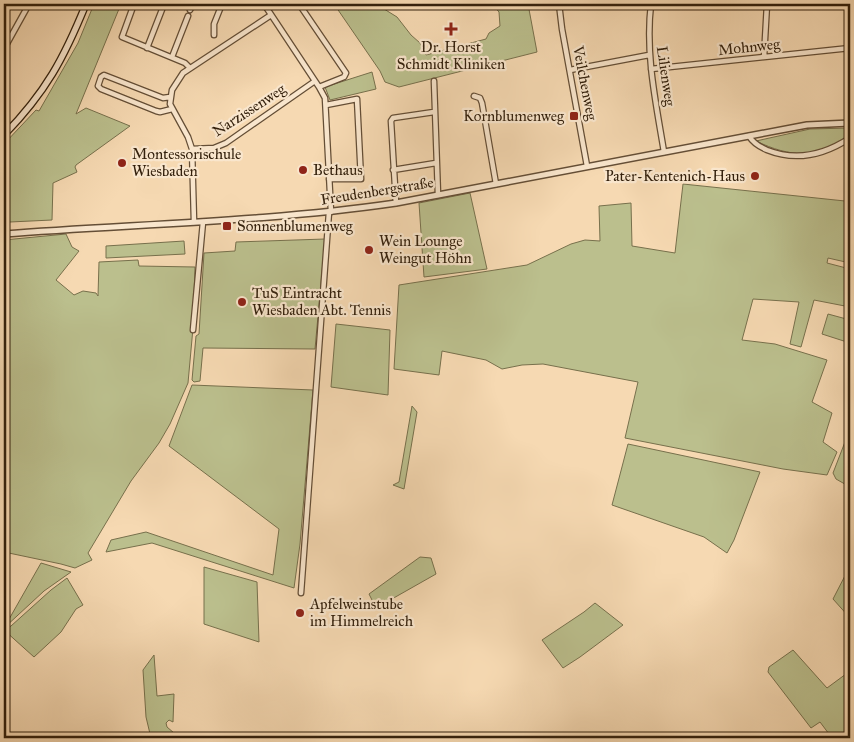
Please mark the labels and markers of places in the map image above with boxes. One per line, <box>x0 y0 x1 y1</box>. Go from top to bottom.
marker: Dr. Horst Schmidt Kliniken <box>444 22 458 36</box>
place label: Dr. Horst Schmidt Kliniken <box>397 38 505 73</box>
place label: Kornblumenweg <box>463 107 565 125</box>
marker: Kornblumenweg <box>568 110 580 122</box>
place label: Montessorischule Wiesbaden <box>132 145 241 180</box>
marker: Montessorischule Wiesbaden <box>116 157 128 169</box>
place label: Bethaus <box>313 161 363 179</box>
marker: Bethaus <box>297 164 309 176</box>
place label: Pater-Kentenich-Haus <box>605 167 745 185</box>
marker: Pater-Kentenich-Haus <box>749 170 761 182</box>
place label: Sonnenblumenweg <box>237 217 354 235</box>
marker: Sonnenblumenweg <box>221 220 233 232</box>
place label: Wein Lounge Weingut Höhn <box>379 232 472 267</box>
marker: Wein Lounge Weingut Höhn <box>363 244 375 256</box>
place label: TuS Eintracht Wiesbaden Abt. Tennis <box>252 284 391 319</box>
marker: TuS Eintracht Wiesbaden Abt. Tennis <box>236 296 248 308</box>
place label: Apfelweinstube im Himmelreich <box>309 595 414 630</box>
marker: Apfelweinstube im Himmelreich <box>294 607 306 619</box>

